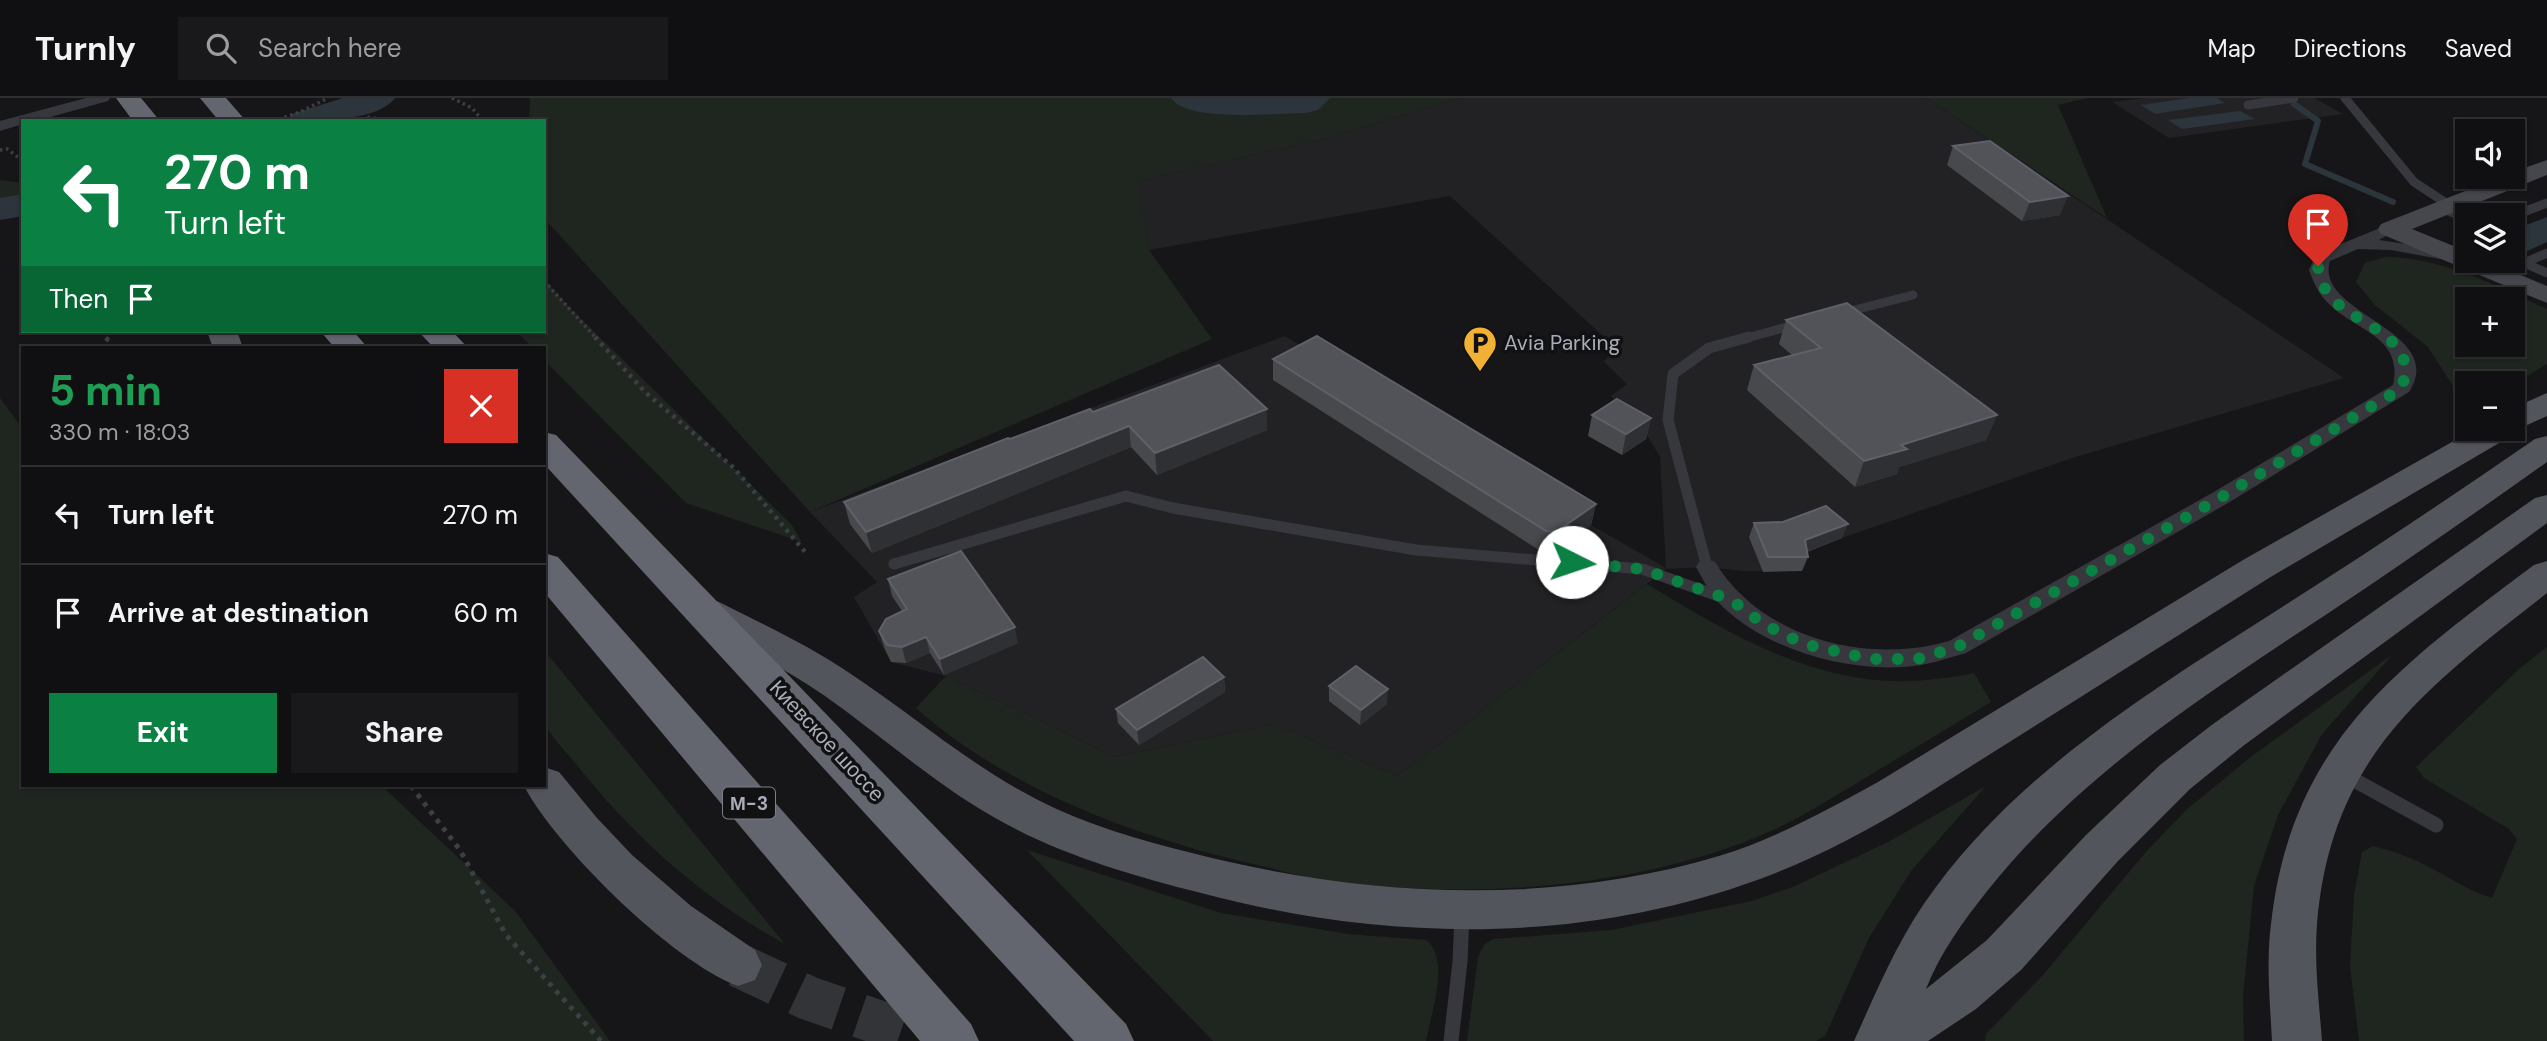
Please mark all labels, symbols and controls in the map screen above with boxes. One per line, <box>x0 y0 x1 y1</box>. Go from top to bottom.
search box <box>178 17 668 80</box>
text: Turnly <box>35 27 136 70</box>
icon: search <box>202 29 240 67</box>
text: Search here <box>258 31 401 65</box>
text: Map <box>2208 33 2256 64</box>
text: Directions <box>2294 33 2407 64</box>
text: Saved <box>2445 33 2512 64</box>
map controls <box>2455 119 2525 441</box>
button: sound <box>2455 119 2525 189</box>
text: 270 m <box>164 140 310 204</box>
icon: left <box>49 147 140 238</box>
pin <box>2288 194 2348 266</box>
text: Turn left <box>164 202 286 244</box>
button: layers <box>2455 203 2525 273</box>
icon: arrive <box>2299 205 2337 243</box>
icon: arrive <box>122 280 160 318</box>
text: Then <box>49 282 108 316</box>
button: + <box>2455 287 2525 357</box>
parking icon: Avia Parking <box>1461 324 1499 373</box>
place label: Avia Parking <box>1504 329 1621 357</box>
text: 5 min <box>49 363 162 418</box>
button: close <box>444 369 518 443</box>
button: − <box>2455 371 2525 441</box>
text: 330 m · 18:03 <box>49 417 190 447</box>
icon: left <box>49 496 87 534</box>
text: Turn left <box>108 498 215 532</box>
text: 270 m <box>442 498 518 532</box>
position arrow <box>1535 525 1609 599</box>
icon: arrive <box>49 594 87 632</box>
text: Arrive at destination <box>108 596 369 630</box>
text: 60 m <box>454 596 518 630</box>
street label: Киевское шоссе <box>763 674 891 808</box>
button: Exit <box>49 693 277 773</box>
button: Share <box>291 693 518 773</box>
road number: М-3 <box>723 788 775 818</box>

